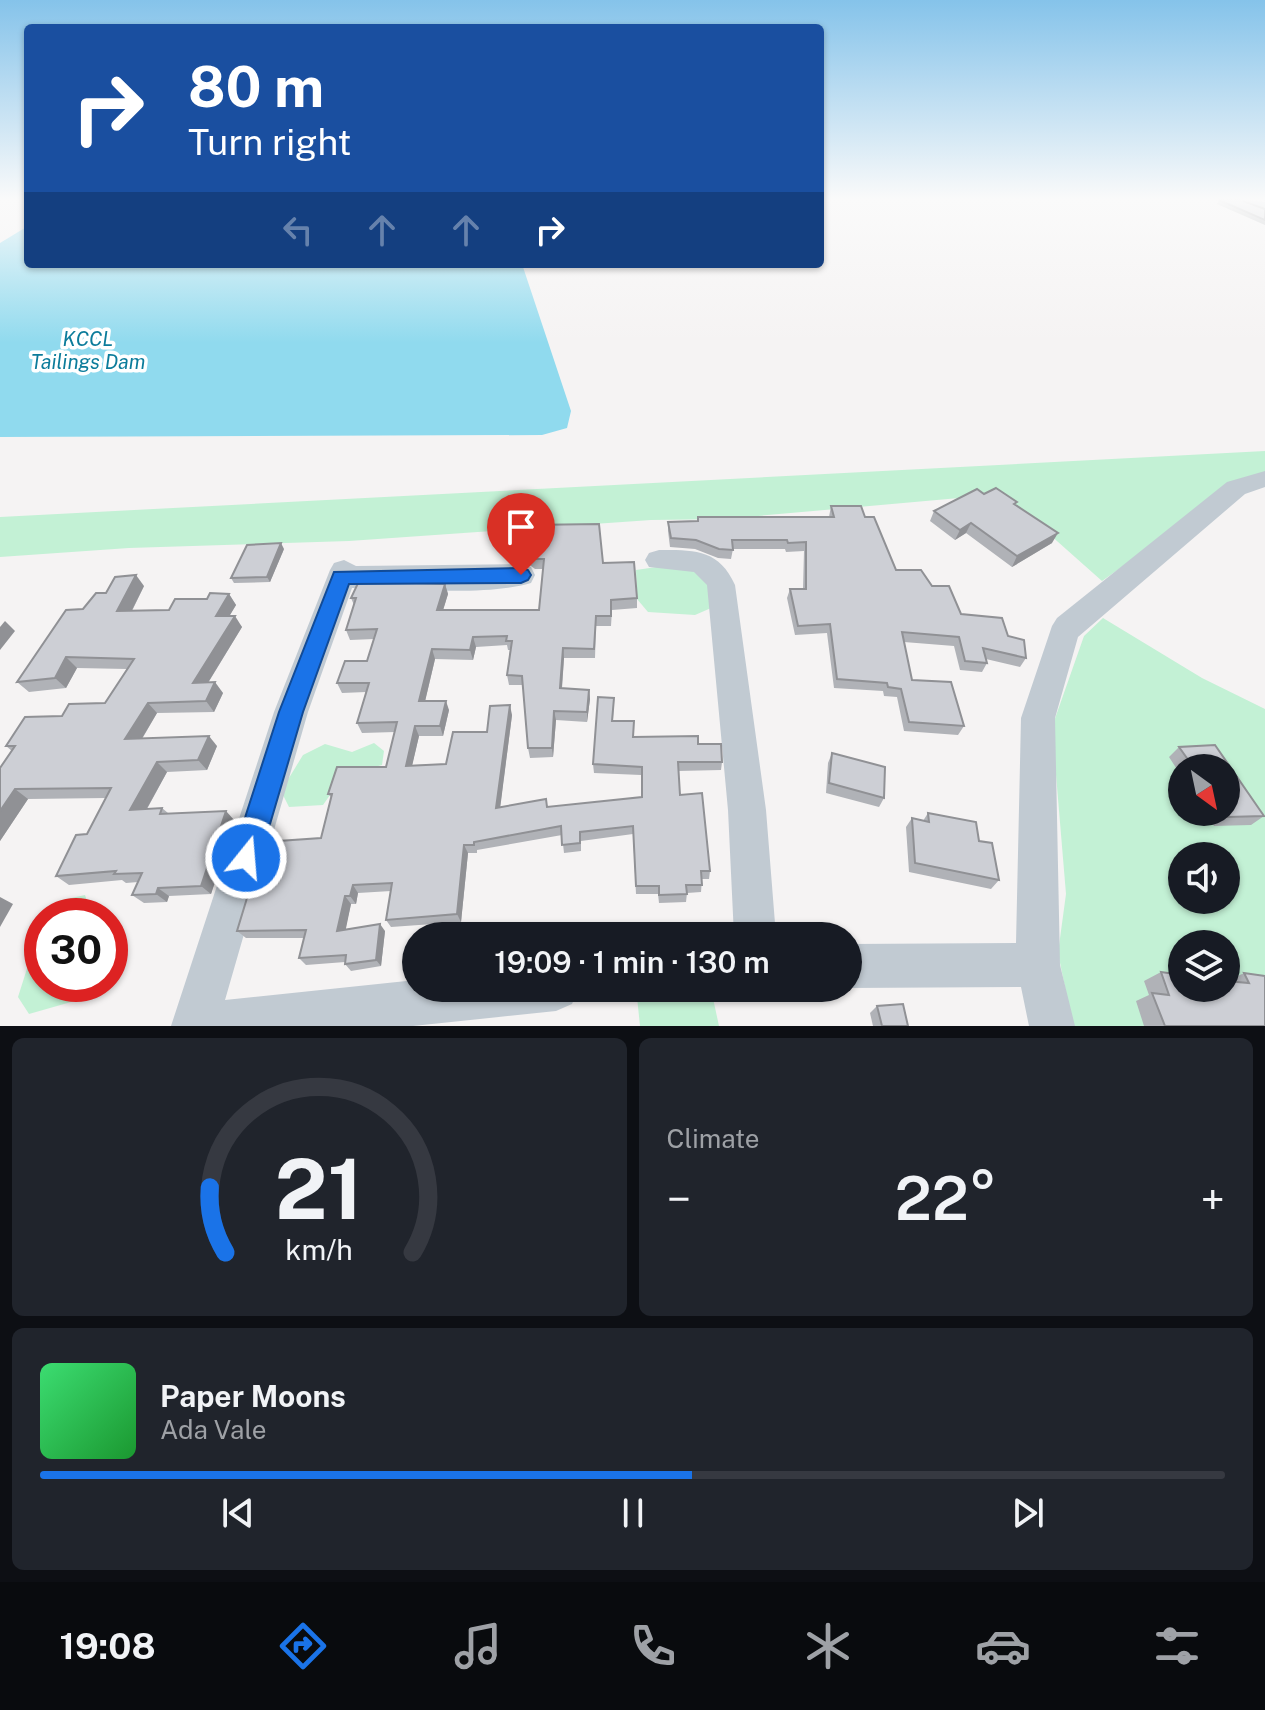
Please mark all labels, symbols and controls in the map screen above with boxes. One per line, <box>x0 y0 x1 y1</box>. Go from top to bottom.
text: 80 m <box>188 54 324 120</box>
icon: right <box>56 56 160 160</box>
text: Turn right <box>188 121 351 163</box>
icon: left <box>276 208 320 252</box>
icon: ahead <box>360 208 404 252</box>
icon: ahead <box>444 208 488 252</box>
icon: right <box>528 208 572 252</box>
water label: KCCL Tailings Dam <box>31 327 145 374</box>
pin <box>487 493 555 575</box>
icon: arrive <box>499 505 543 549</box>
north arrow <box>1168 754 1240 826</box>
map controls <box>1168 754 1240 1002</box>
position arrow <box>204 816 288 900</box>
button: sound <box>1168 842 1240 914</box>
speed limit sign: 30 <box>24 898 128 1002</box>
button: layers <box>1168 930 1240 1002</box>
text: 19:09 · 1 min · 130 m <box>494 944 770 980</box>
text: Climate <box>667 1123 760 1154</box>
text: 21 <box>275 1140 363 1238</box>
text: 22° <box>895 1163 997 1234</box>
text: − <box>667 1173 691 1225</box>
text: + <box>1201 1173 1225 1225</box>
text: km/h <box>286 1233 353 1266</box>
text: Paper Moons <box>160 1378 346 1414</box>
text: Ada Vale <box>160 1414 266 1445</box>
icon: previous <box>216 1491 260 1535</box>
icon: pause <box>611 1491 655 1535</box>
icon: next <box>1006 1491 1050 1535</box>
icon: directions <box>275 1618 331 1674</box>
icon: music <box>450 1618 506 1674</box>
icon: phone <box>625 1618 681 1674</box>
icon: climate <box>800 1618 856 1674</box>
icon: car <box>975 1618 1031 1674</box>
icon: filters <box>1149 1618 1205 1674</box>
text: 19:08 <box>59 1625 156 1667</box>

